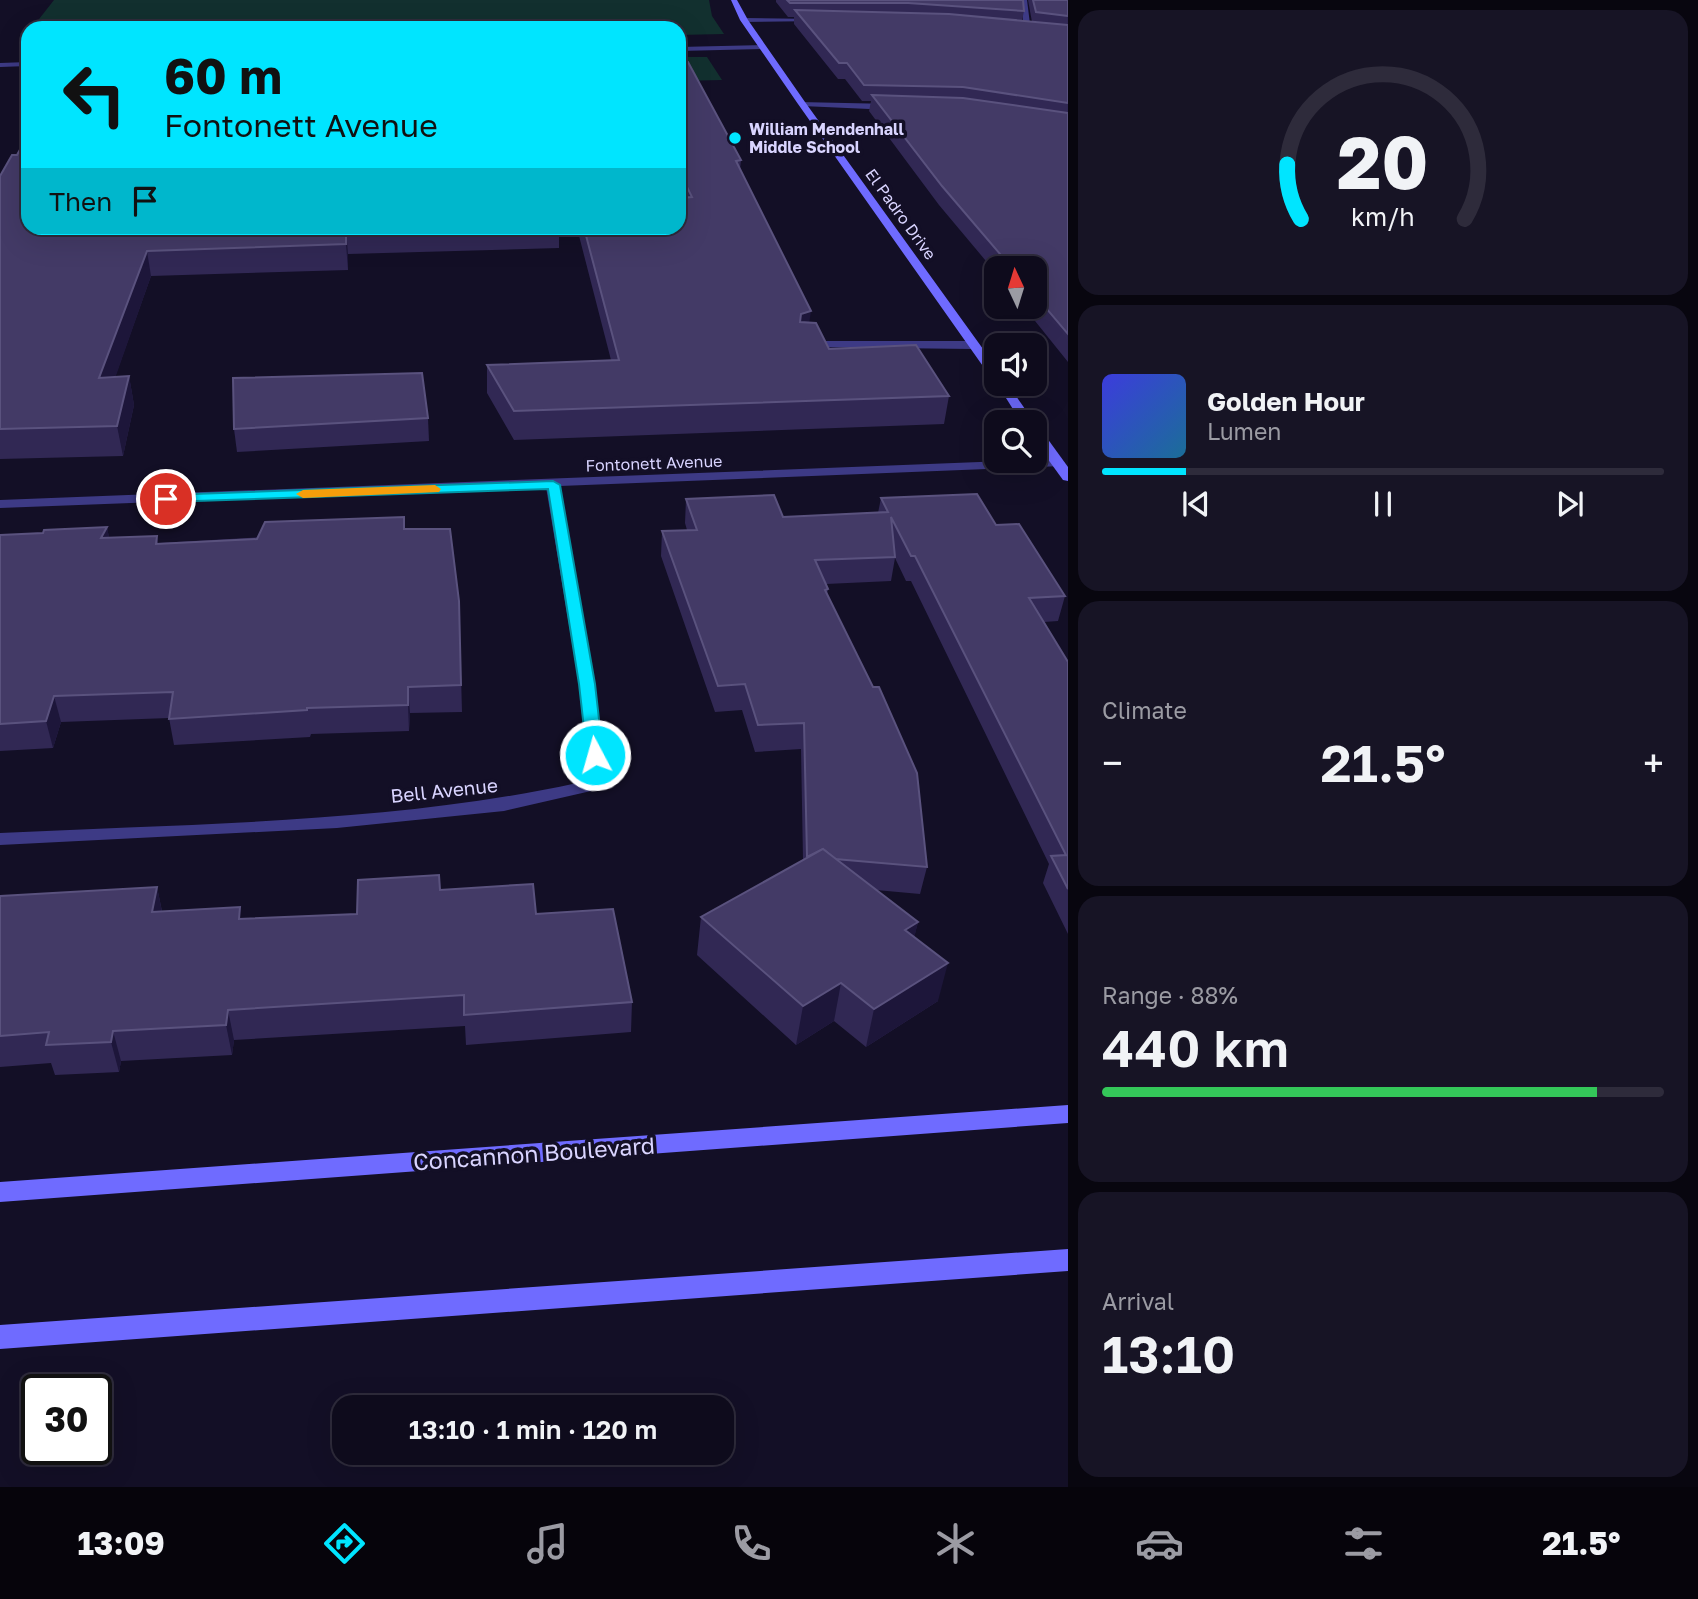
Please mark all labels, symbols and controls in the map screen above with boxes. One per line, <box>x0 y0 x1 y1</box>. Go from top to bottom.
text: 60 m <box>164 46 282 105</box>
icon: left <box>49 49 140 140</box>
text: Fontonett Avenue <box>164 106 438 144</box>
text: 20 <box>1337 118 1429 205</box>
place label: William Mendenhall Middle School <box>749 119 904 157</box>
marker: William Mendenhall Middle School <box>727 130 743 146</box>
street label: El Padro Drive <box>861 165 941 263</box>
icon: arrive <box>126 182 164 220</box>
text: Then <box>49 186 112 217</box>
text: km/h <box>1351 201 1415 232</box>
north arrow <box>984 256 1046 318</box>
map controls <box>984 256 1047 473</box>
button: sound <box>984 333 1047 396</box>
text: Golden Hour <box>1207 386 1365 417</box>
button: search <box>984 410 1047 473</box>
text: Lumen <box>1207 417 1281 445</box>
street label: Fontonett Avenue <box>585 451 723 475</box>
pin <box>136 469 196 529</box>
icon: arrive <box>147 480 185 518</box>
icon: previous <box>1177 485 1215 523</box>
icon: pause <box>1364 485 1402 523</box>
icon: next <box>1551 485 1589 523</box>
text: Climate <box>1102 696 1187 724</box>
position arrow <box>558 718 632 792</box>
text: 21.5° <box>1321 731 1445 793</box>
text: − <box>1102 740 1123 785</box>
text: + <box>1643 740 1664 785</box>
street label: Bell Avenue <box>389 773 499 807</box>
text: Range · 88% <box>1102 981 1238 1009</box>
text: 440 km <box>1102 1016 1289 1078</box>
street label: Concannon Boulevard <box>412 1131 656 1175</box>
text: Arrival <box>1102 1287 1174 1315</box>
text: 13:10 <box>1102 1322 1235 1384</box>
speed limit sign: 30 <box>21 1374 112 1465</box>
text: 13:10 · 1 min · 120 m <box>409 1414 657 1445</box>
icon: directions <box>320 1519 369 1568</box>
icon: music <box>523 1519 572 1568</box>
icon: phone <box>727 1519 776 1568</box>
icon: climate <box>931 1519 980 1568</box>
icon: car <box>1135 1519 1184 1568</box>
icon: filters <box>1339 1519 1388 1568</box>
text: 13:09 <box>77 1524 165 1562</box>
text: 21.5° <box>1542 1524 1621 1562</box>

